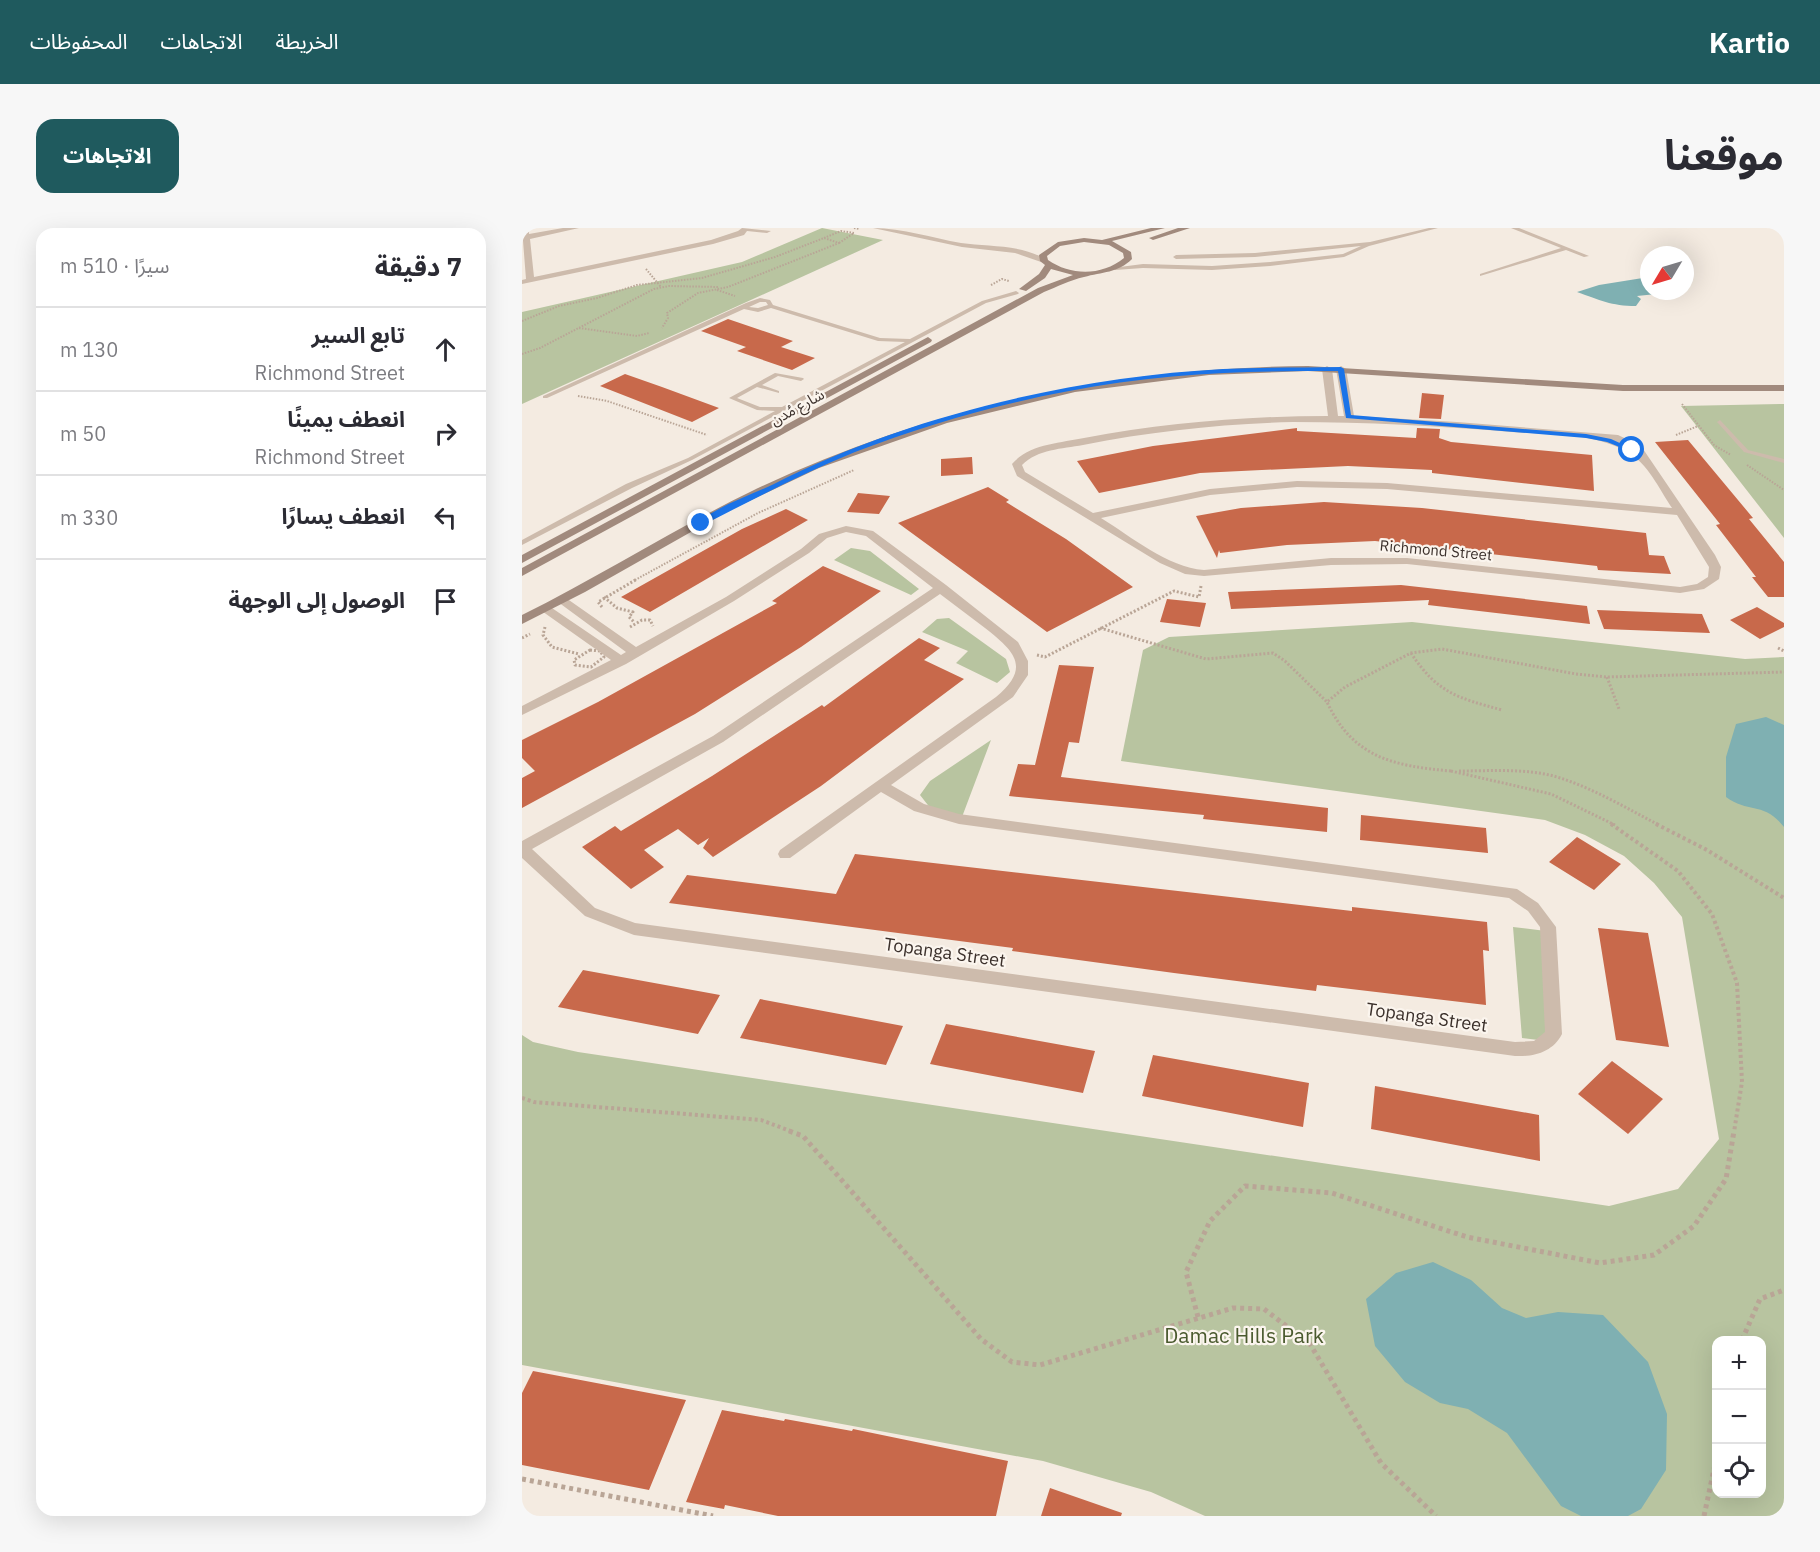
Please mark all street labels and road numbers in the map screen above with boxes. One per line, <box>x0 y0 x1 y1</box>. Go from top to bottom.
street label: شارع مُدن <box>767 384 829 432</box>
street label: Richmond Street <box>1379 536 1493 564</box>
street label: Topanga Street <box>883 932 1007 972</box>
street label: Topanga Street <box>1365 997 1489 1037</box>

